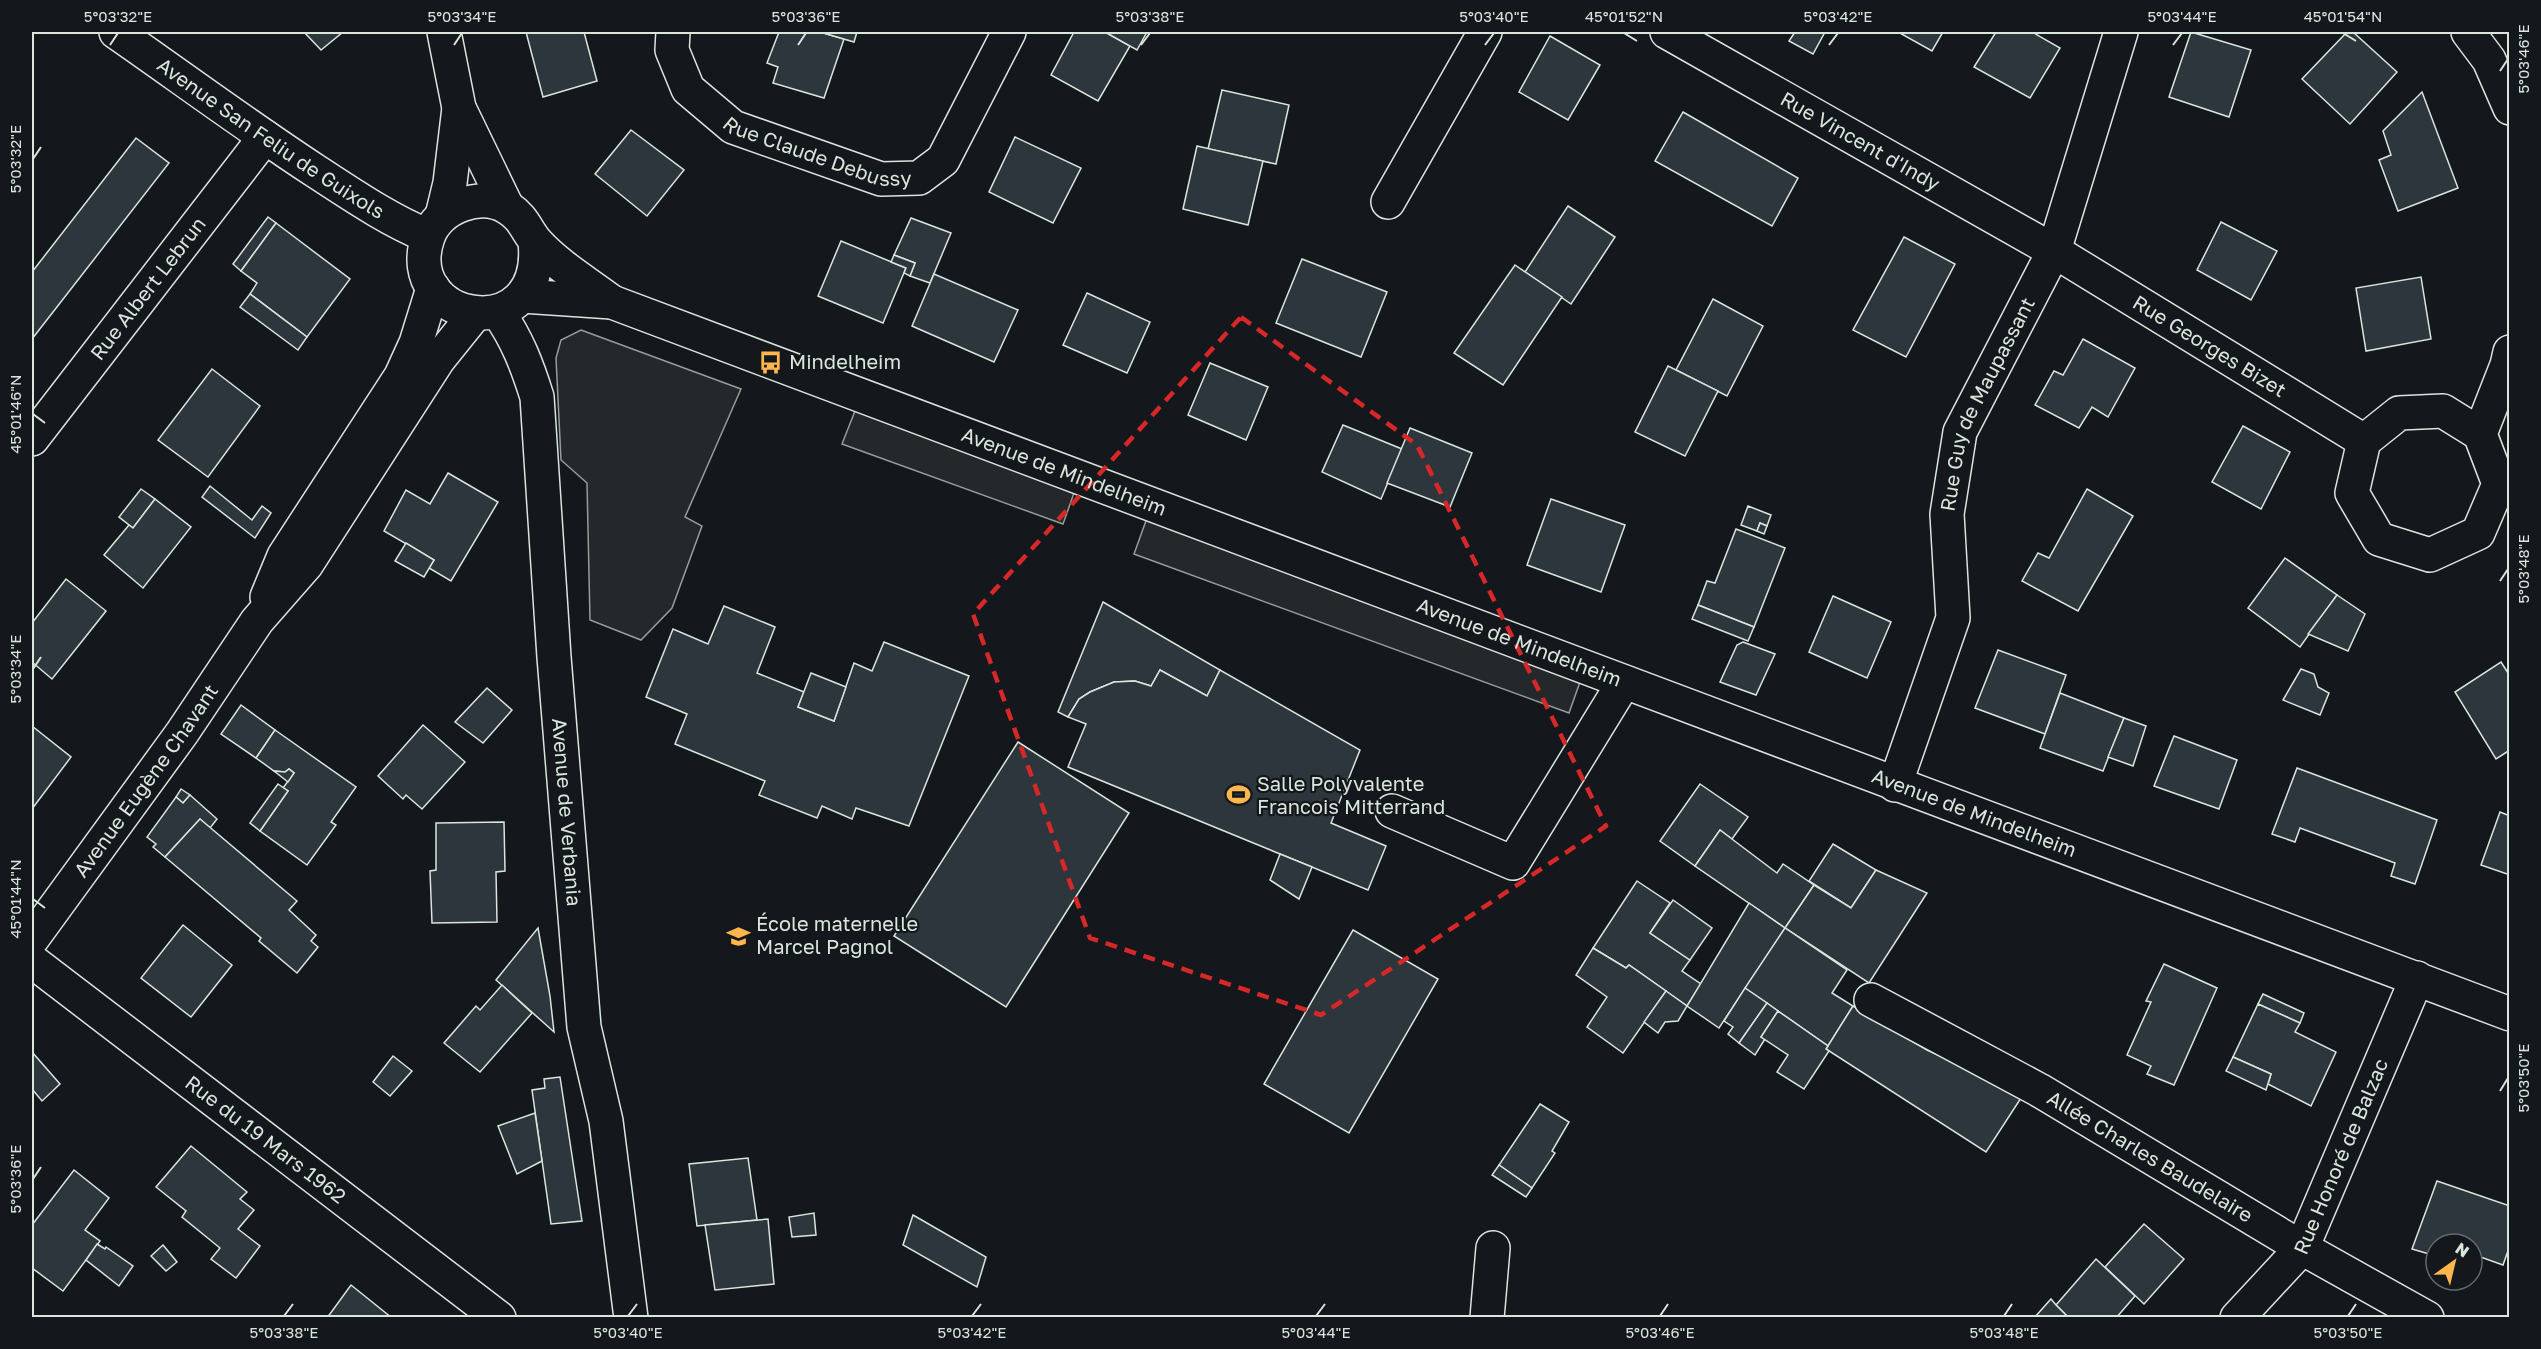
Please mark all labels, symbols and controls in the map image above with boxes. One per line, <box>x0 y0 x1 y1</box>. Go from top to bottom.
text: 5°03'32"E <box>84 7 152 25</box>
text: 5°03'34"E <box>428 7 496 25</box>
text: 5°03'36"E <box>772 7 840 25</box>
text: 5°03'38"E <box>1116 7 1184 25</box>
text: 5°03'40"E <box>1459 7 1529 25</box>
text: 45°01'52"N <box>1585 7 1663 25</box>
text: 5°03'42"E <box>1804 7 1872 25</box>
text: 5°03'44"E <box>2147 7 2217 25</box>
text: 45°01'54"N <box>2304 7 2382 25</box>
text: 5°03'46"E <box>2514 24 2532 94</box>
street label: Avenue San Feliu de Guixols <box>153 52 389 223</box>
street label: Rue Vincent d'Indy <box>1777 86 1945 195</box>
street label: Rue Claude Debussy <box>719 111 912 190</box>
text: 5°03'32"E <box>6 125 24 193</box>
street label: Rue Albert Lebrun <box>85 212 210 364</box>
street label: Rue Georges Bizet <box>2129 289 2291 401</box>
street label: Rue Guy de Maupassant <box>1935 293 2039 513</box>
bus stop icon: Mindelheim <box>758 349 784 375</box>
place label: Mindelheim <box>789 349 901 373</box>
text: 45°01'46"N <box>6 374 24 454</box>
street label: Avenue de Mindelheim <box>959 421 1170 520</box>
text: 5°03'48"E <box>2514 534 2532 604</box>
street label: Avenue de Mindelheim <box>1414 592 1625 691</box>
text: 5°03'34"E <box>6 635 24 703</box>
street label: Avenue Eugène Chavant <box>68 679 222 881</box>
street label: Avenue de Verbania <box>548 717 587 907</box>
street label: Avenue de Mindelheim <box>1869 763 2080 861</box>
place label: Salle Polyvalente Francois Mitterrand <box>1257 771 1445 818</box>
sports icon: Salle Polyvalente Francois Mitterrand <box>1226 782 1252 808</box>
text: 45°01'44"N <box>6 859 24 939</box>
place label: École maternelle Marcel Pagnol <box>756 911 918 958</box>
school or university icon: École maternelle Marcel Pagnol <box>725 923 751 949</box>
text: 5°03'50"E <box>2514 1044 2532 1112</box>
street label: Rue Honoré de Balzac <box>2288 1055 2392 1258</box>
street label: Rue du 19 Mars 1962 <box>181 1070 351 1208</box>
street label: Allée Charles Baudelaire <box>2043 1085 2258 1227</box>
text: 5°03'36"E <box>6 1145 24 1213</box>
north arrow <box>2424 1232 2484 1292</box>
text: N <box>2452 1238 2473 1261</box>
text: 5°03'38"E <box>250 1323 318 1341</box>
text: 5°03'40"E <box>593 1323 663 1341</box>
text: 5°03'42"E <box>938 1323 1006 1341</box>
text: 5°03'44"E <box>1281 1323 1351 1341</box>
text: 5°03'46"E <box>1625 1323 1695 1341</box>
text: 5°03'48"E <box>1969 1323 2039 1341</box>
text: 5°03'50"E <box>2314 1323 2382 1341</box>

